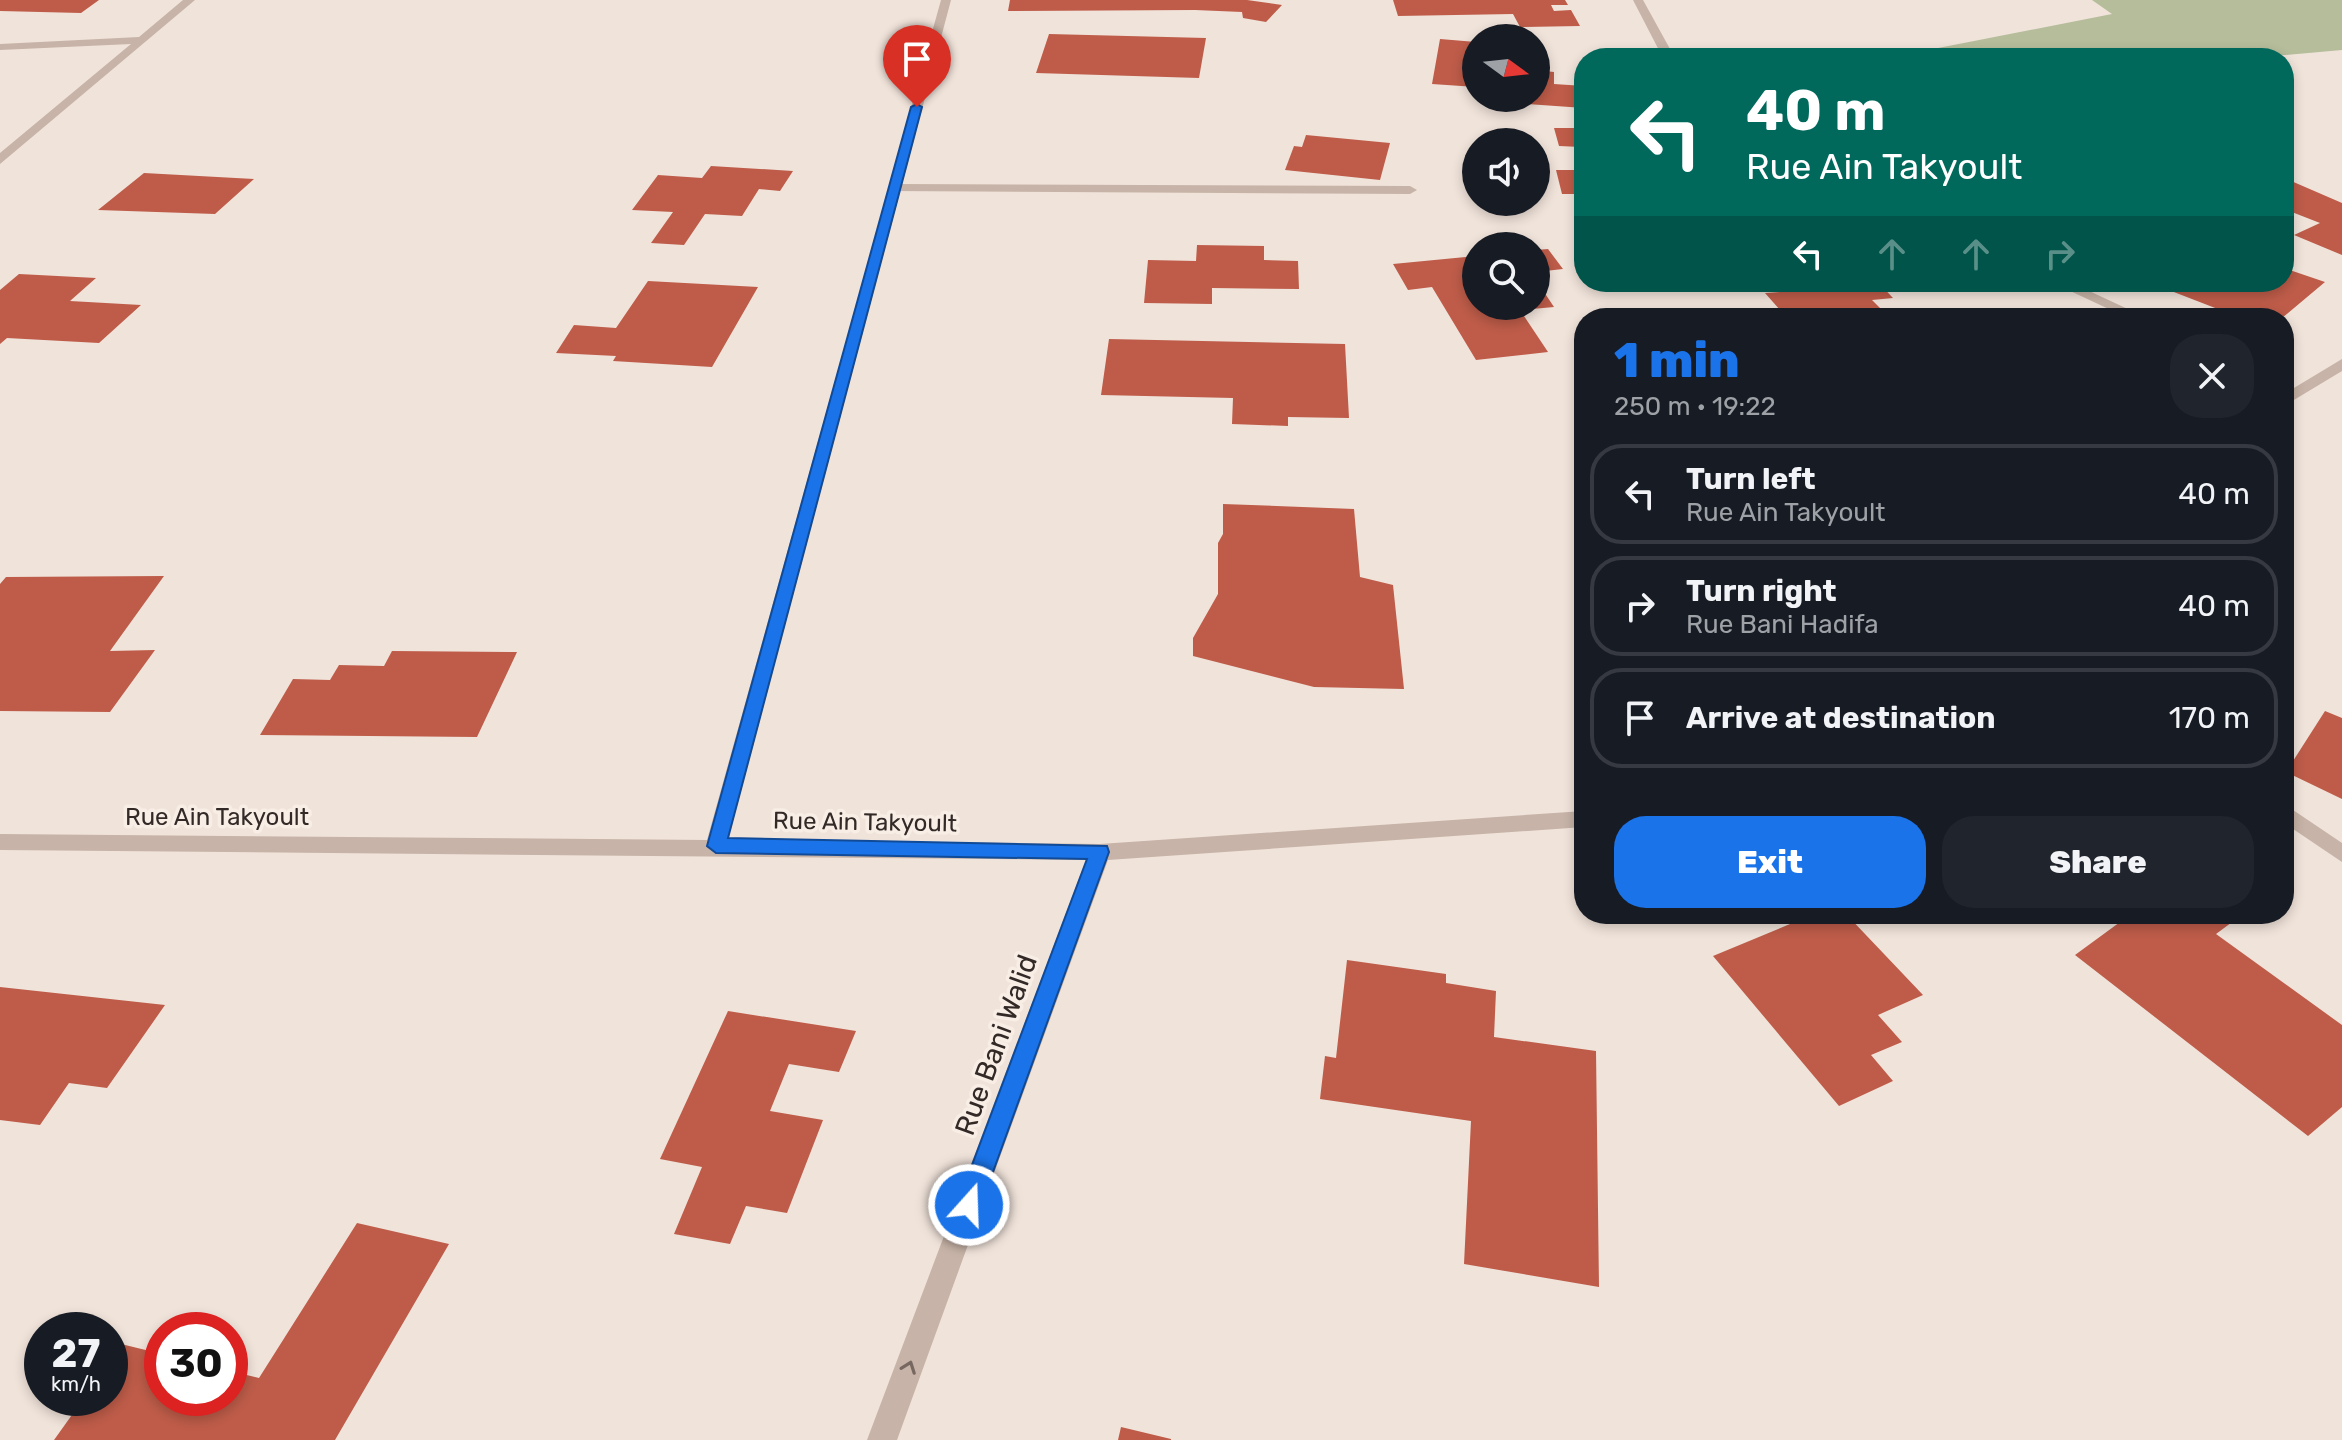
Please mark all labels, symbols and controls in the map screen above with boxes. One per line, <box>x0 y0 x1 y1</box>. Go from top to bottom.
north arrow <box>1462 24 1550 112</box>
map controls <box>1462 24 1550 320</box>
pin <box>883 25 951 107</box>
icon: arrive <box>895 37 939 81</box>
text: 40 m <box>1746 78 1886 144</box>
icon: left <box>1614 80 1718 184</box>
button: sound <box>1462 128 1550 216</box>
text: Rue Ain Takyoult <box>1746 145 2022 188</box>
button: search <box>1462 232 1550 320</box>
icon: left <box>1786 232 1830 276</box>
icon: ahead <box>1870 232 1914 276</box>
icon: ahead <box>1954 232 1998 276</box>
icon: right <box>2038 232 2082 276</box>
text: 1 min <box>1614 332 1740 389</box>
button: close <box>2170 334 2254 418</box>
text: 250 m · 19:22 <box>1614 391 1776 422</box>
text: Turn left <box>1686 461 1816 497</box>
icon: left <box>1618 472 1662 516</box>
text: 40 m <box>2178 476 2250 512</box>
text: Rue Ain Takyoult <box>1686 497 1885 528</box>
text: Turn right <box>1686 573 1837 609</box>
icon: right <box>1618 584 1662 628</box>
text: 40 m <box>2178 588 2250 624</box>
text: Rue Bani Hadifa <box>1686 609 1879 640</box>
icon: arrive <box>1618 696 1662 740</box>
text: Arrive at destination <box>1686 700 1996 736</box>
text: 170 m <box>2169 700 2250 736</box>
street label: Rue Ain Takyoult <box>125 803 309 831</box>
street label: Rue Ain Takyoult <box>773 806 957 838</box>
button: Exit <box>1614 816 1926 908</box>
button: Share <box>1942 816 2254 908</box>
street label: Rue Bani Walid <box>948 950 1044 1140</box>
position arrow <box>927 1163 1011 1247</box>
speed limit sign: 30 <box>144 1312 248 1416</box>
text: 27 <box>52 1330 100 1377</box>
one-way arrow <box>899 1361 916 1375</box>
text: km/h <box>51 1372 101 1396</box>

